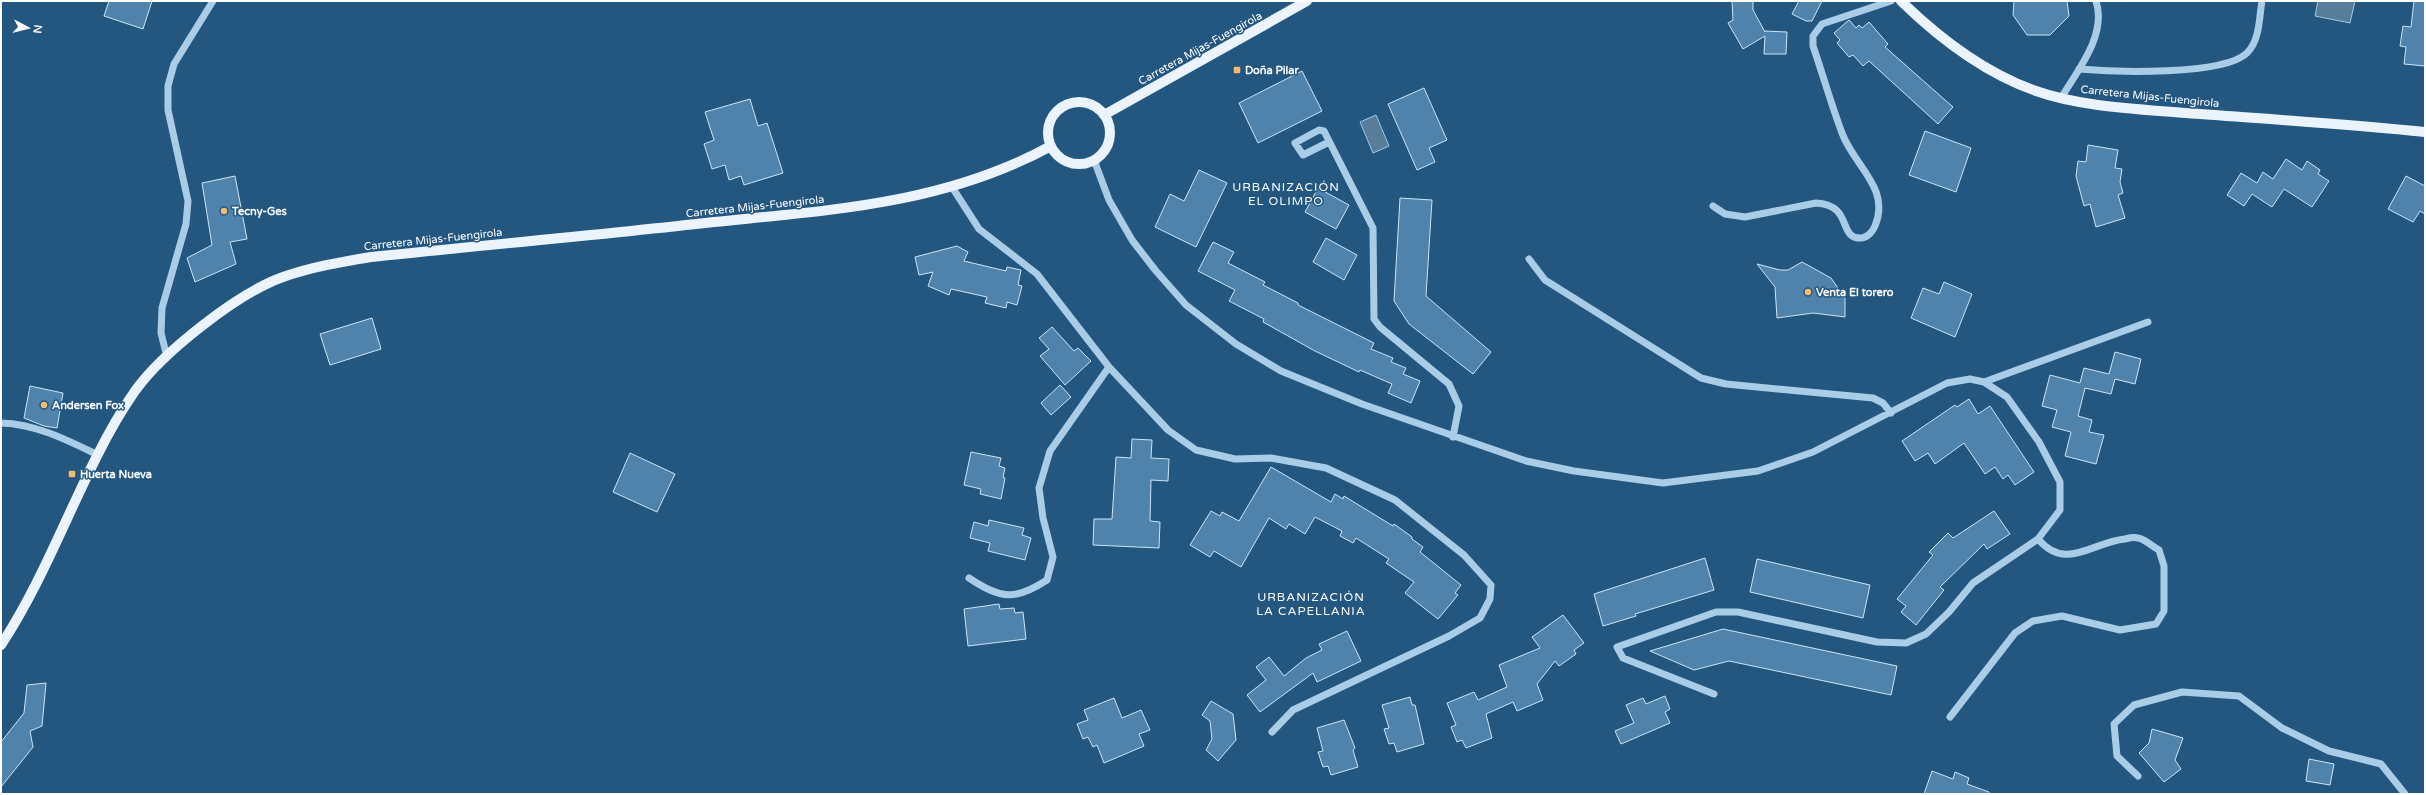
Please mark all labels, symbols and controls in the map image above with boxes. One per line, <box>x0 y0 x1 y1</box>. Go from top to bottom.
north arrow <box>8 8 48 48</box>
street label: Carretera Mijas-Fuengirola <box>1136 9 1264 88</box>
text: N <box>30 24 44 34</box>
place label: Doña Pilar <box>1245 64 1299 77</box>
marker: Doña Pilar <box>1232 65 1242 75</box>
street label: Carretera Mijas-Fuengirola <box>2080 83 2220 110</box>
district label: URBANIZACIÓN EL OLIMPO <box>1232 180 1340 208</box>
street label: Carretera Mijas-Fuengirola <box>685 193 825 220</box>
place label: Tecny-Ges <box>231 205 288 219</box>
marker: Tecny-Ges <box>219 206 229 216</box>
street label: Carretera Mijas-Fuengirola <box>363 226 503 253</box>
place label: Venta El torero <box>1816 286 1894 299</box>
marker: Venta El torero <box>1803 287 1813 297</box>
place label: Andersen Fox <box>52 399 124 412</box>
marker: Andersen Fox <box>39 400 49 410</box>
place label: Huerta Nueva <box>80 468 152 481</box>
marker: Huerta Nueva <box>67 469 77 479</box>
district label: URBANIZACIÓN LA CAPELLANIA <box>1256 590 1366 618</box>

